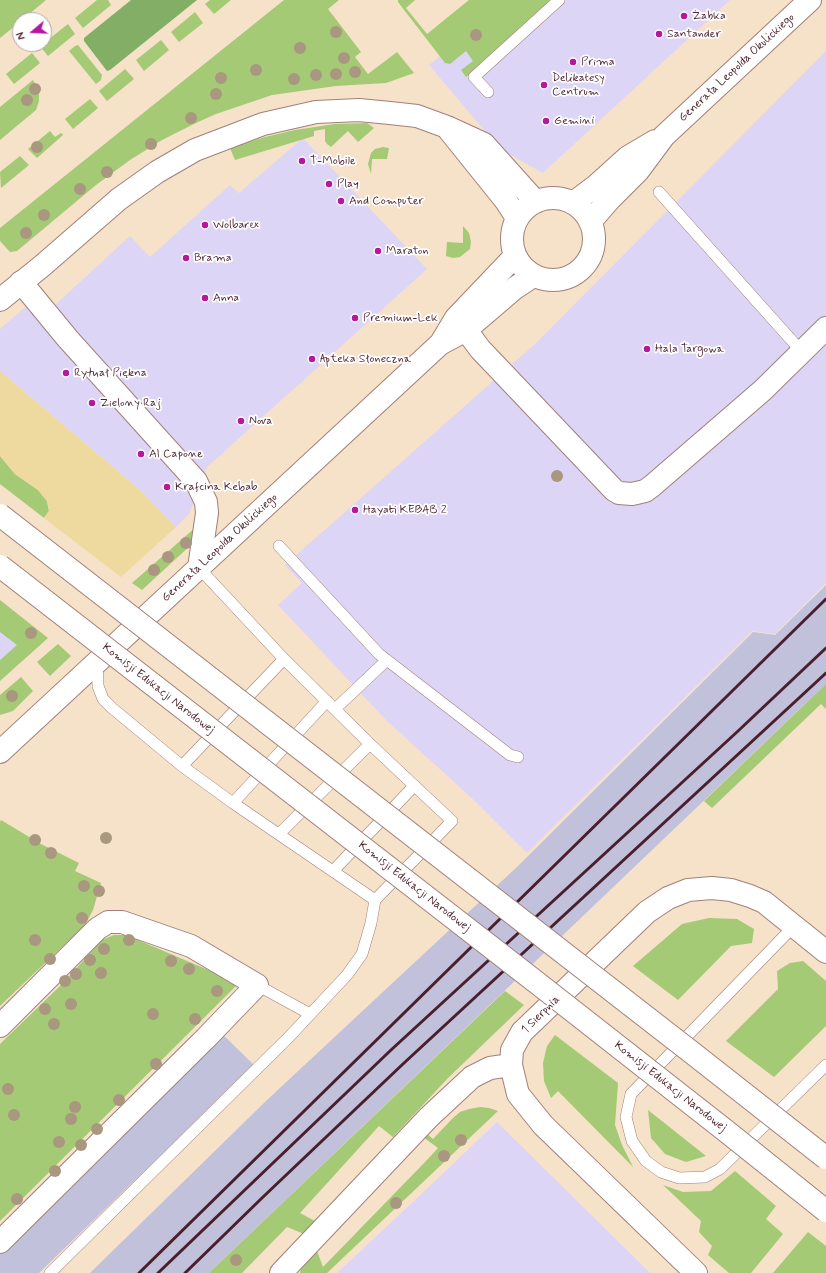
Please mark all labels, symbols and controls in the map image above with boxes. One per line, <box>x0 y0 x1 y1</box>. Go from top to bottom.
place label: Żabka <box>692 9 726 23</box>
street label: Generała Leopolda Okulickiego <box>676 11 798 125</box>
marker: Żabka <box>679 11 689 21</box>
north arrow <box>12 12 52 52</box>
place label: Santander <box>667 27 721 41</box>
marker: Santander <box>654 29 664 39</box>
text: N <box>14 30 29 41</box>
place label: Prima <box>581 55 615 69</box>
marker: Prima <box>568 57 578 67</box>
place label: Delikatesy Centrum <box>552 71 605 99</box>
marker: Delikatesy Centrum <box>539 80 549 90</box>
place label: Gemini <box>554 114 594 128</box>
marker: Gemini <box>541 116 551 126</box>
place label: T-Mobile <box>310 154 356 168</box>
marker: T-Mobile <box>297 156 307 166</box>
place label: Play <box>337 177 359 191</box>
marker: Play <box>324 179 334 189</box>
place label: And Computer <box>349 194 424 208</box>
marker: And Computer <box>336 196 346 206</box>
place label: Wolbarex <box>213 218 259 232</box>
marker: Wolbarex <box>200 220 210 230</box>
place label: Maraton <box>386 244 428 258</box>
marker: Maraton <box>373 246 383 256</box>
place label: Brama <box>194 251 232 265</box>
marker: Brama <box>181 253 191 263</box>
place label: Anna <box>213 291 239 305</box>
marker: Anna <box>200 293 210 303</box>
place label: Premium-Lek <box>363 311 438 325</box>
marker: Premium-Lek <box>350 313 360 323</box>
place label: Hala Targowa <box>655 342 724 356</box>
marker: Hala Targowa <box>642 344 652 354</box>
place label: Apteka Słoneczna <box>320 352 411 366</box>
marker: Apteka Słoneczna <box>307 354 317 364</box>
place label: Rytuał Piękna <box>74 366 147 380</box>
marker: Rytuał Piękna <box>61 368 71 378</box>
place label: Zielony Raj <box>100 396 161 410</box>
marker: Zielony Raj <box>87 398 97 408</box>
place label: Nova <box>249 414 273 428</box>
marker: Nova <box>236 416 246 426</box>
place label: Al Capone <box>149 447 203 461</box>
marker: Al Capone <box>136 449 146 459</box>
place label: Krafcina Kebab <box>175 480 258 494</box>
marker: Krafcina Kebab <box>162 482 172 492</box>
street label: Generała Leopolda Okulickiego <box>159 491 281 605</box>
place label: Hayati KEBAB 2 <box>363 503 447 517</box>
marker: Hayati KEBAB 2 <box>350 505 360 515</box>
street label: Komisji Edukacji Narodowej <box>99 641 217 737</box>
street label: Komisji Edukacji Narodowej <box>355 839 473 935</box>
street label: 1 Sierpnia <box>519 993 563 1037</box>
street label: Komisji Edukacji Narodowej <box>611 1039 729 1135</box>

